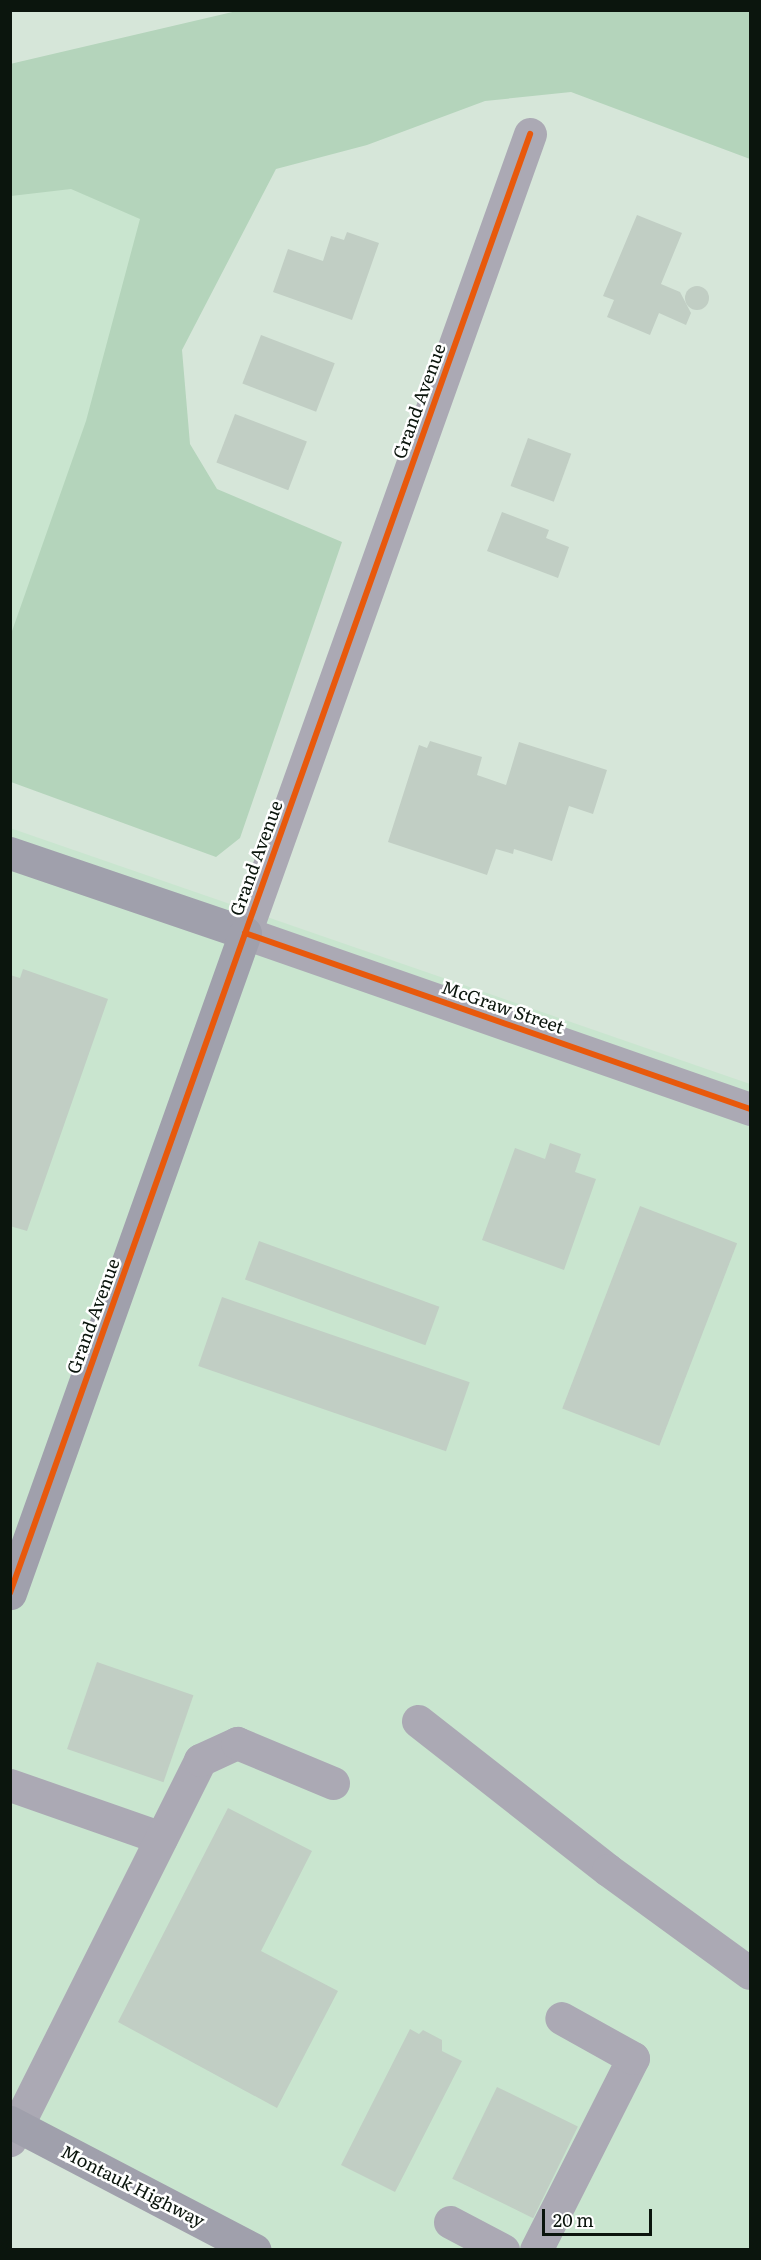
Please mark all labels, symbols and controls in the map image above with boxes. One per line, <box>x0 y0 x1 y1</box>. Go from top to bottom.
street label: Grand Avenue <box>388 340 450 462</box>
street label: Grand Avenue <box>225 797 287 919</box>
street label: McGraw Street <box>439 976 567 1038</box>
street label: Grand Avenue <box>62 1255 124 1377</box>
street label: Montauk Highway <box>58 2140 208 2232</box>
scale bar <box>545 2197 654 2235</box>
text: 20 m <box>553 2206 594 2233</box>

